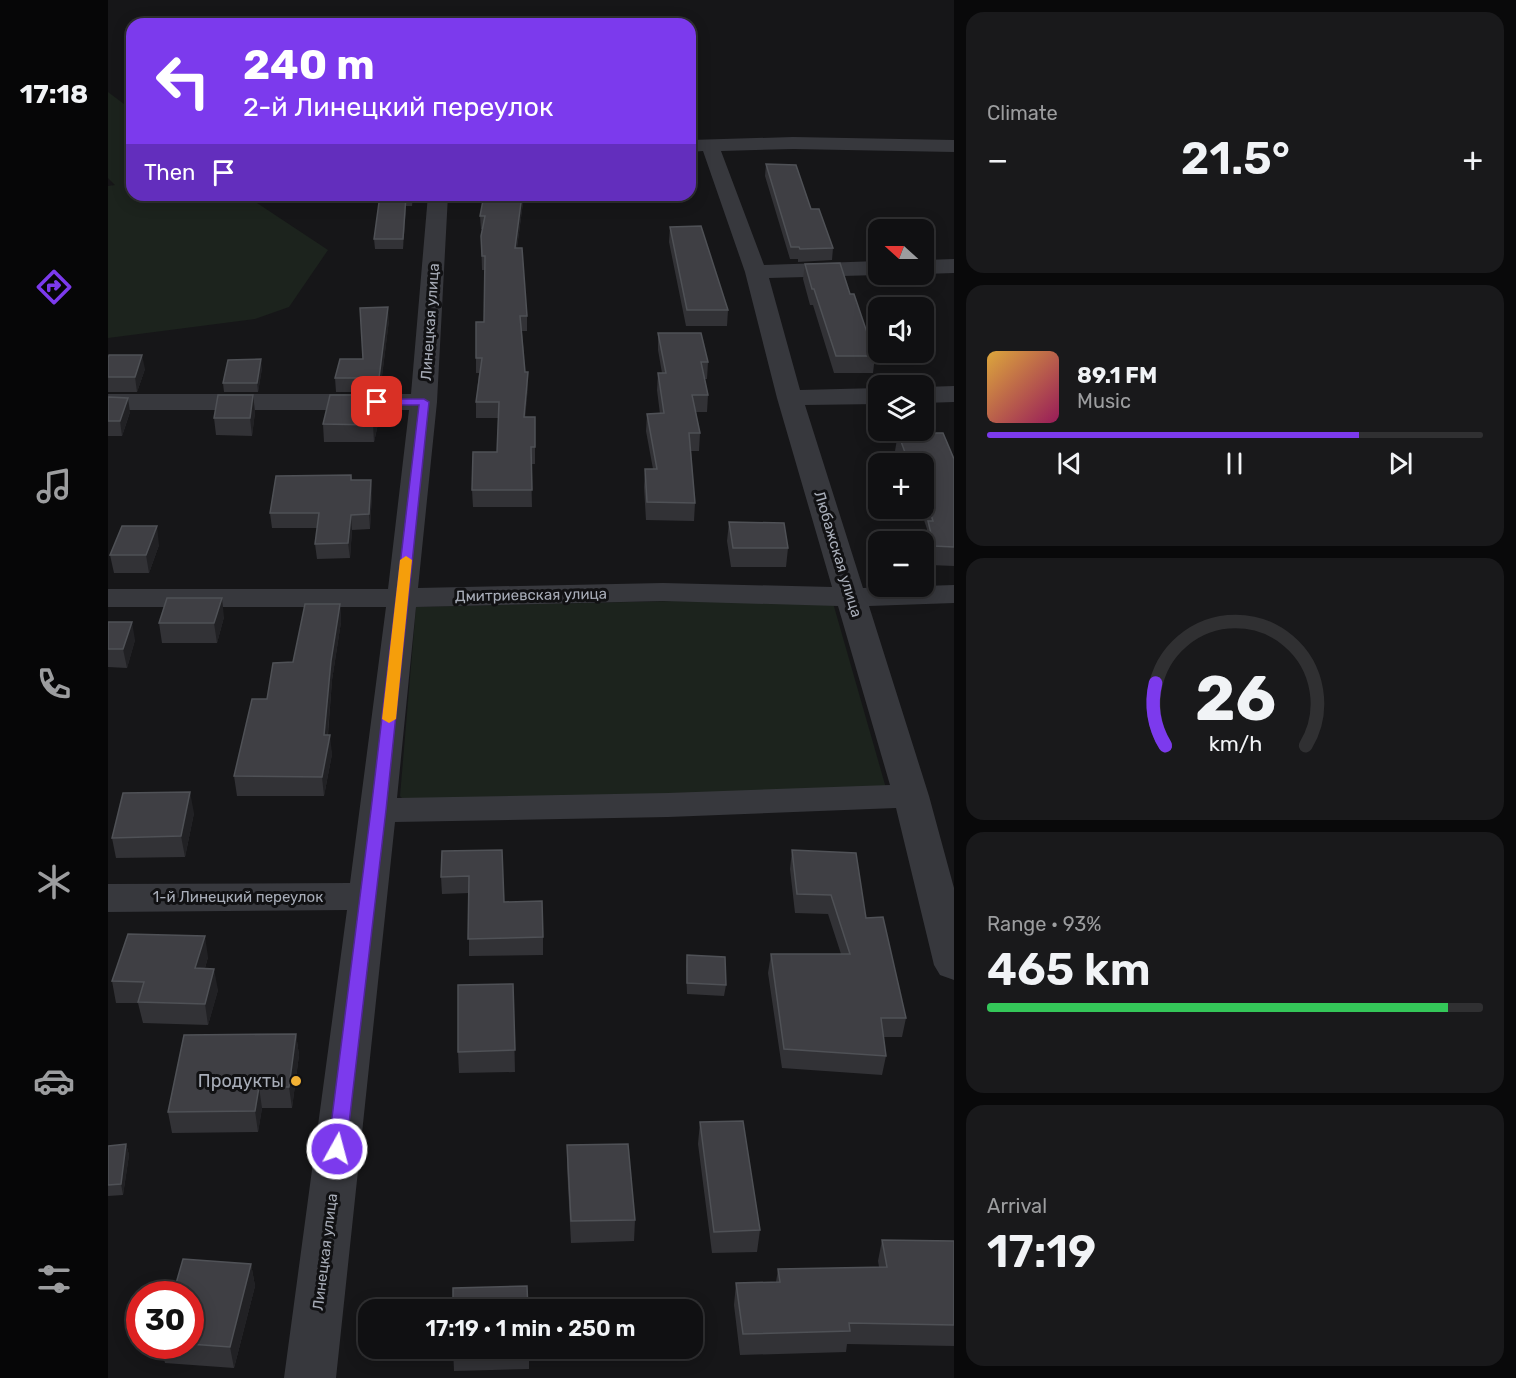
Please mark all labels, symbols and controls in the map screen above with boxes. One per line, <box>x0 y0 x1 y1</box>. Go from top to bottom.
text: 240 m <box>243 40 375 90</box>
icon: left <box>144 42 222 120</box>
text: 17:18 <box>20 78 88 110</box>
text: 2-й Линецкий переулок <box>243 91 553 123</box>
text: Climate <box>987 101 1058 125</box>
text: 21.5° <box>1181 132 1290 185</box>
text: − <box>987 140 1008 179</box>
text: + <box>1462 140 1483 179</box>
icon: arrive <box>207 156 240 189</box>
text: Then <box>144 159 195 186</box>
north arrow <box>868 219 934 285</box>
map controls <box>868 219 934 597</box>
street label: Линецкая улица <box>417 263 443 381</box>
icon: directions <box>33 266 75 308</box>
button: sound <box>868 297 934 363</box>
text: 89.1 FM <box>1077 362 1157 389</box>
button: layers <box>868 375 934 441</box>
pin <box>351 376 402 427</box>
icon: arrive <box>360 385 393 418</box>
text: Music <box>1077 389 1131 413</box>
icon: previous <box>1053 447 1086 480</box>
icon: pause <box>1218 447 1251 480</box>
icon: next <box>1384 447 1417 480</box>
button: + <box>868 453 934 519</box>
icon: music <box>33 465 75 507</box>
street label: Любажская улица <box>810 489 866 619</box>
button: − <box>868 531 934 597</box>
street label: Дмитриевская улица <box>455 585 607 605</box>
text: 26 <box>1194 662 1276 736</box>
icon: phone <box>33 663 75 705</box>
text: km/h <box>1208 731 1262 756</box>
icon: climate <box>33 861 75 903</box>
street label: 1-й Линецкий переулок <box>153 888 323 906</box>
text: Range · 93% <box>987 912 1102 936</box>
text: 465 km <box>987 943 1151 996</box>
icon: car <box>33 1060 75 1102</box>
place label: Продукты <box>198 1070 284 1092</box>
marker: Продукты <box>289 1074 303 1088</box>
position arrow <box>305 1117 369 1181</box>
street label: Линецкая улица <box>309 1192 341 1312</box>
text: Arrival <box>987 1194 1047 1218</box>
text: 17:19 <box>987 1225 1096 1278</box>
icon: filters <box>33 1258 75 1300</box>
speed limit sign: 30 <box>126 1281 204 1359</box>
text: 17:19 · 1 min · 250 m <box>425 1315 636 1342</box>

